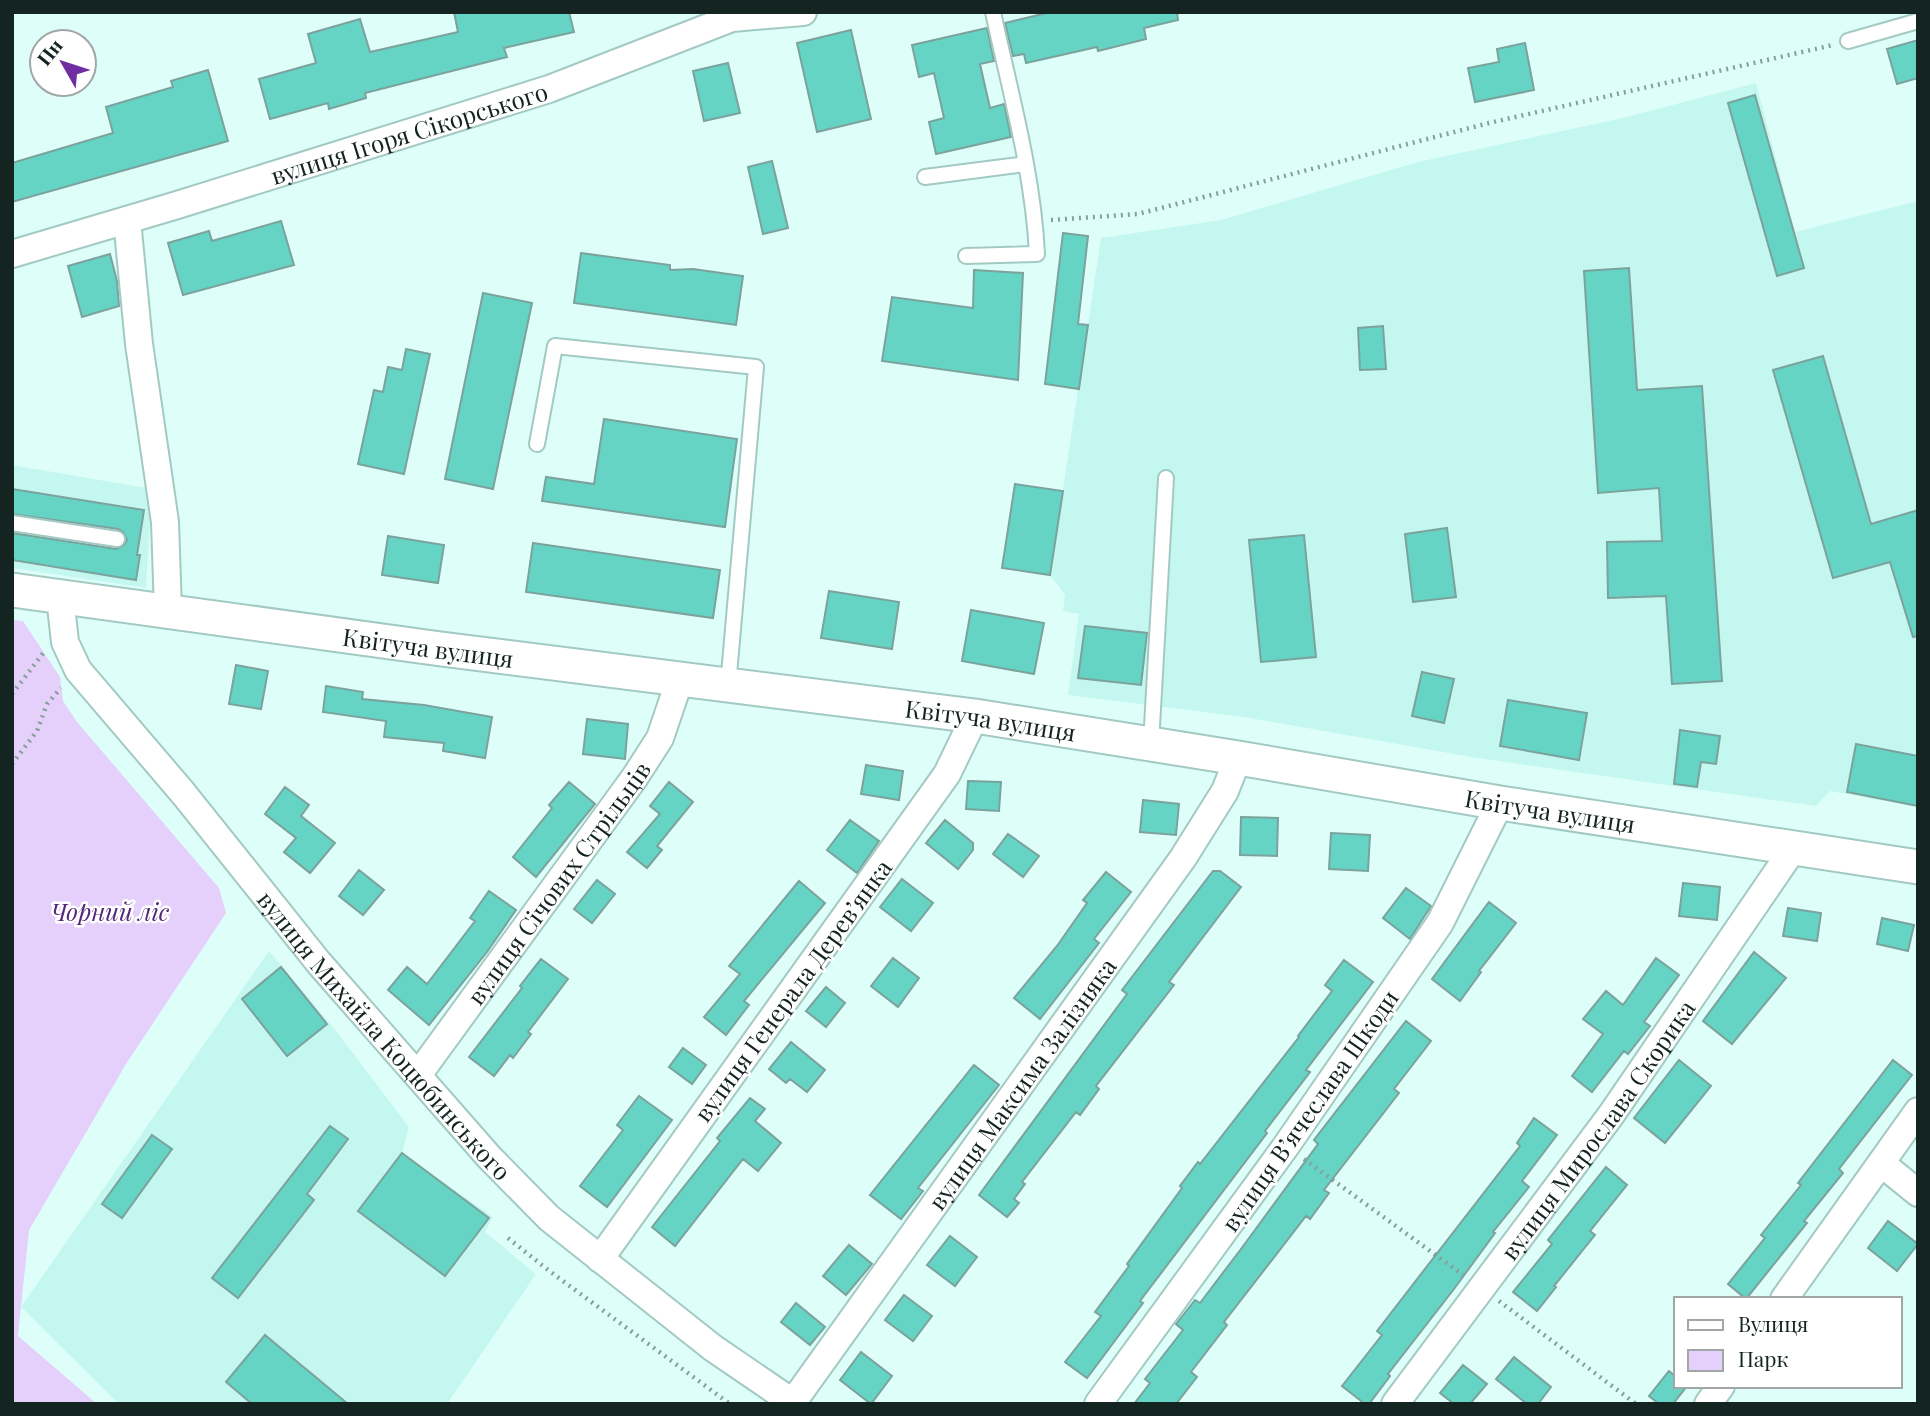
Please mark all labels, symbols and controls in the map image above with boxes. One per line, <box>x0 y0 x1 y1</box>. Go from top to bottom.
north arrow <box>28 28 98 98</box>
text: Пн <box>30 33 68 70</box>
street label: вулиця Ігоря Сікорського <box>266 74 551 191</box>
street label: Квітуча вулиця <box>341 620 515 674</box>
street label: Квітуча вулиця <box>903 691 1078 748</box>
street label: вулиця Січових Стрільців <box>459 755 657 1010</box>
street label: Квітуча вулиця <box>1462 781 1638 840</box>
street label: вулиця Генерала Деревʼянка <box>686 852 898 1128</box>
street label: вулиця Михайла Коцюбинського <box>251 884 518 1187</box>
park label: Чорний ліс <box>51 895 170 927</box>
street label: вулиця Максима Залізняка <box>920 951 1123 1216</box>
street label: вулиця Вʼячеслава Шкоди <box>1213 983 1405 1237</box>
street label: вулиця Мирослава Скорика <box>1493 993 1701 1266</box>
legend <box>1674 1297 1902 1388</box>
text: Вулиця <box>1738 1309 1808 1337</box>
text: Парк <box>1738 1344 1788 1372</box>

